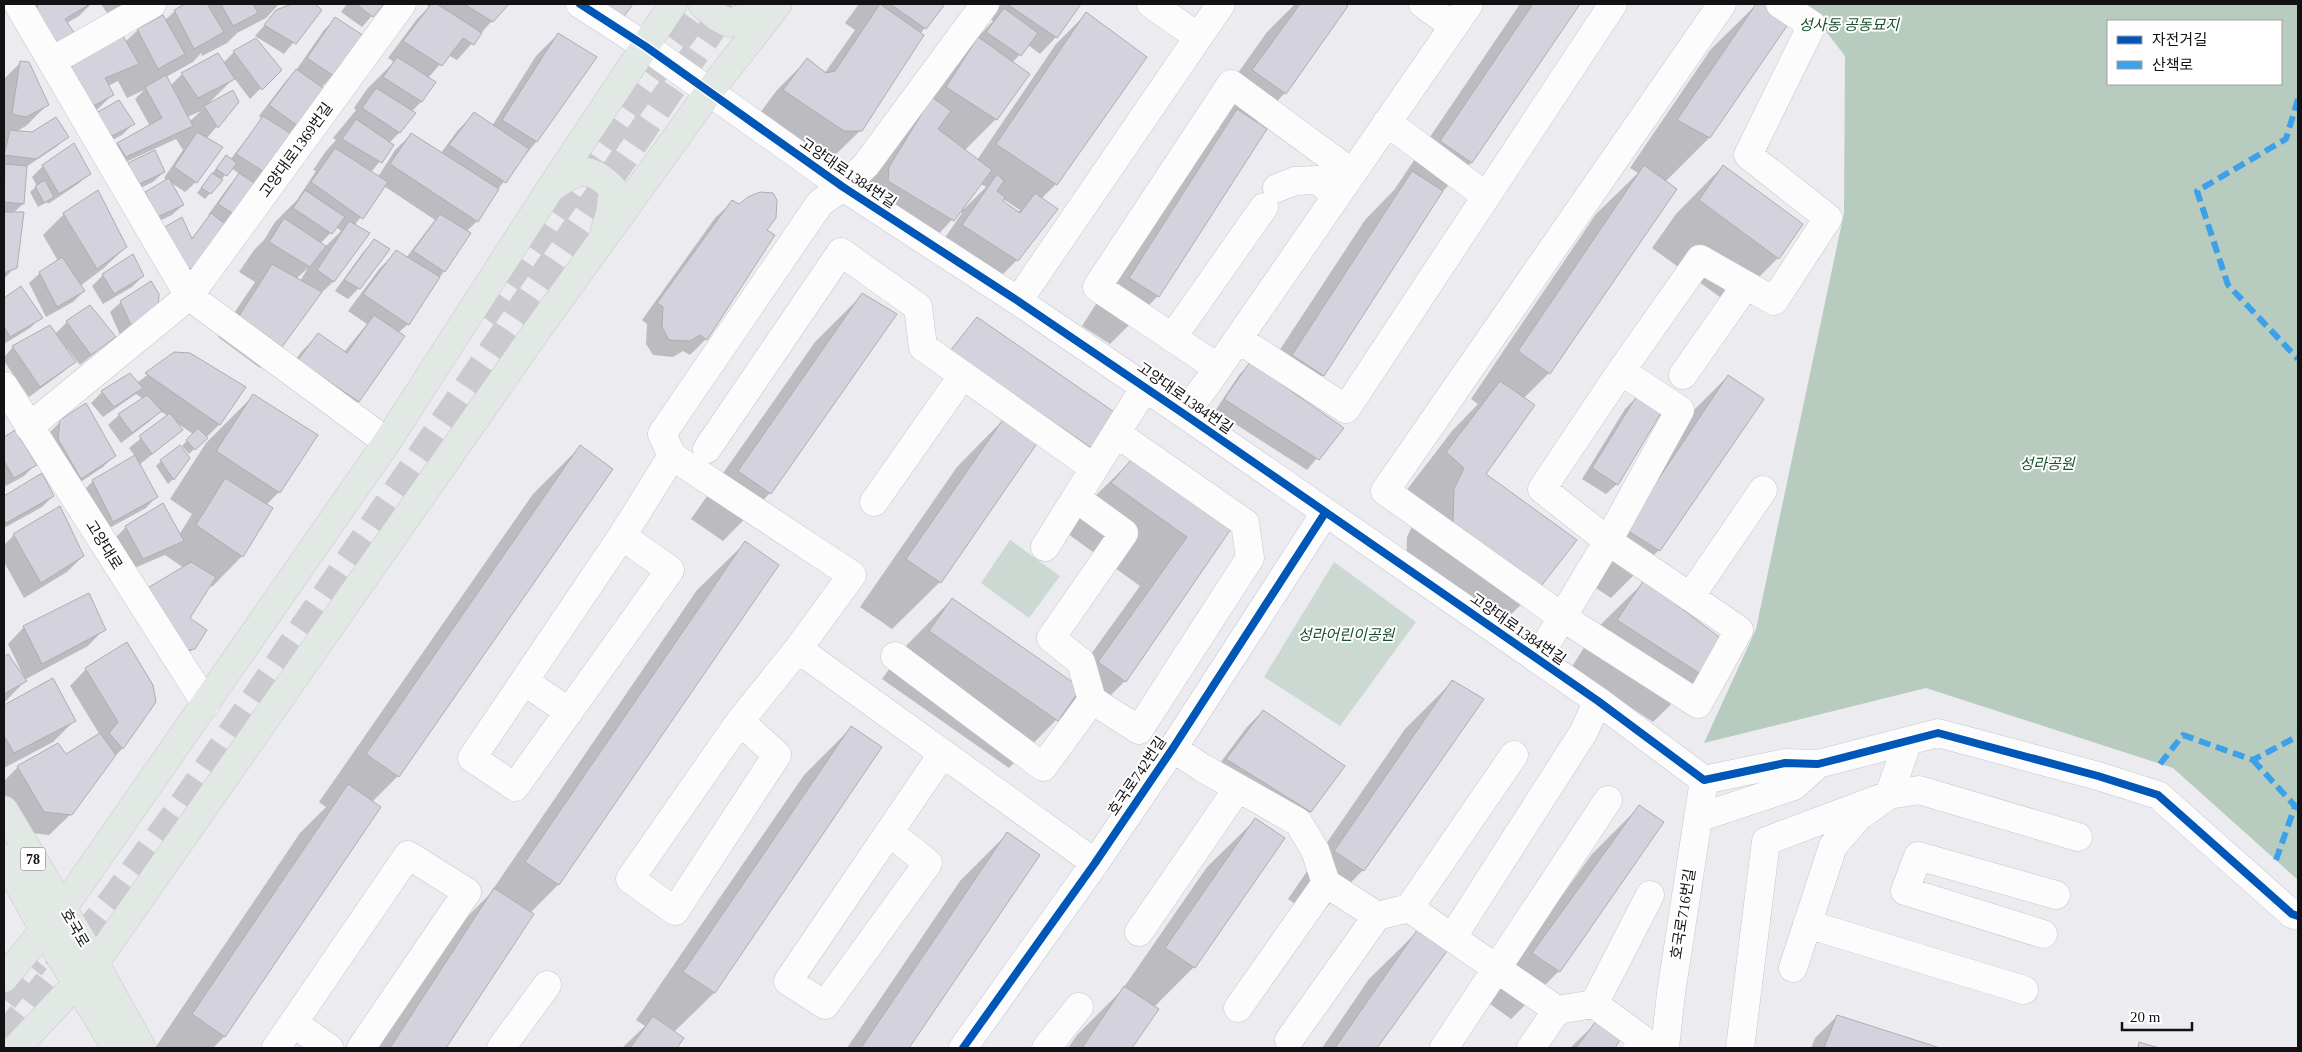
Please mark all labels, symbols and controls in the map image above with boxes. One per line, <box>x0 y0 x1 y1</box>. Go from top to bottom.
park label: 성사동 공동묘지 <box>1799 17 1900 33</box>
legend <box>2107 20 2282 85</box>
text: 자전거길 <box>2152 32 2207 48</box>
text: 산책로 <box>2152 57 2193 73</box>
street label: 고양대로1369번길 <box>256 100 336 200</box>
street label: 고양대로1384번길 <box>797 135 899 211</box>
street label: 고양대로1384번길 <box>1134 359 1236 437</box>
park label: 성라공원 <box>2019 456 2076 472</box>
street label: 고양대로 <box>83 517 125 573</box>
street label: 고양대로1384번길 <box>1467 590 1569 668</box>
park label: 성라어린이공원 <box>1298 627 1395 643</box>
street label: 호국로742번길 <box>1105 734 1169 818</box>
road number: 78 <box>20 848 46 871</box>
street label: 호국로716번길 <box>1668 868 1698 960</box>
street label: 호국로 <box>58 906 92 950</box>
scale bar <box>2122 1000 2192 1032</box>
text: 20 m <box>2130 1009 2161 1025</box>

